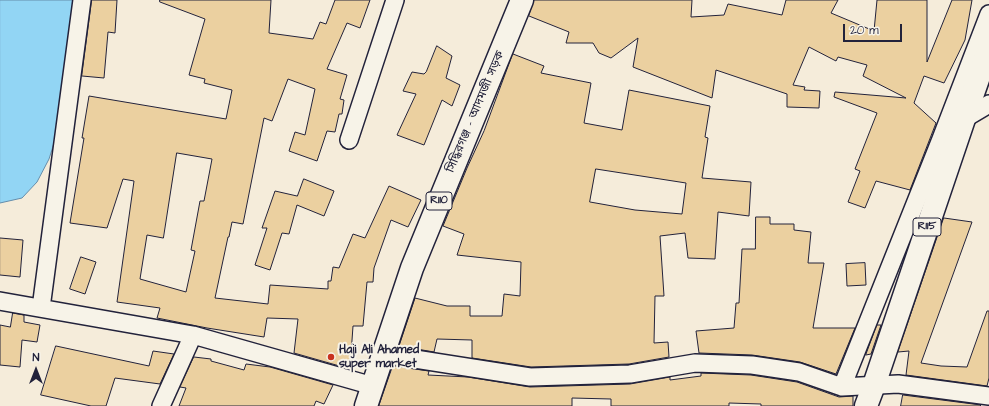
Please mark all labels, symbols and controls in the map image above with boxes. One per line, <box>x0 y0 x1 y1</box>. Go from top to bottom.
scale bar <box>845 16 904 42</box>
text: 20 m <box>850 22 879 39</box>
street label: সিদ্ধিরগঞ্জ - আদমজী সড়ক <box>444 49 508 175</box>
road number: R110 <box>426 192 452 210</box>
road number: R115 <box>913 218 941 236</box>
place label: Haji Ali Ahamed super market <box>339 343 419 371</box>
north arrow <box>16 350 56 390</box>
text: N <box>33 350 39 365</box>
marker: Haji Ali Ahamed super market <box>326 352 336 362</box>

